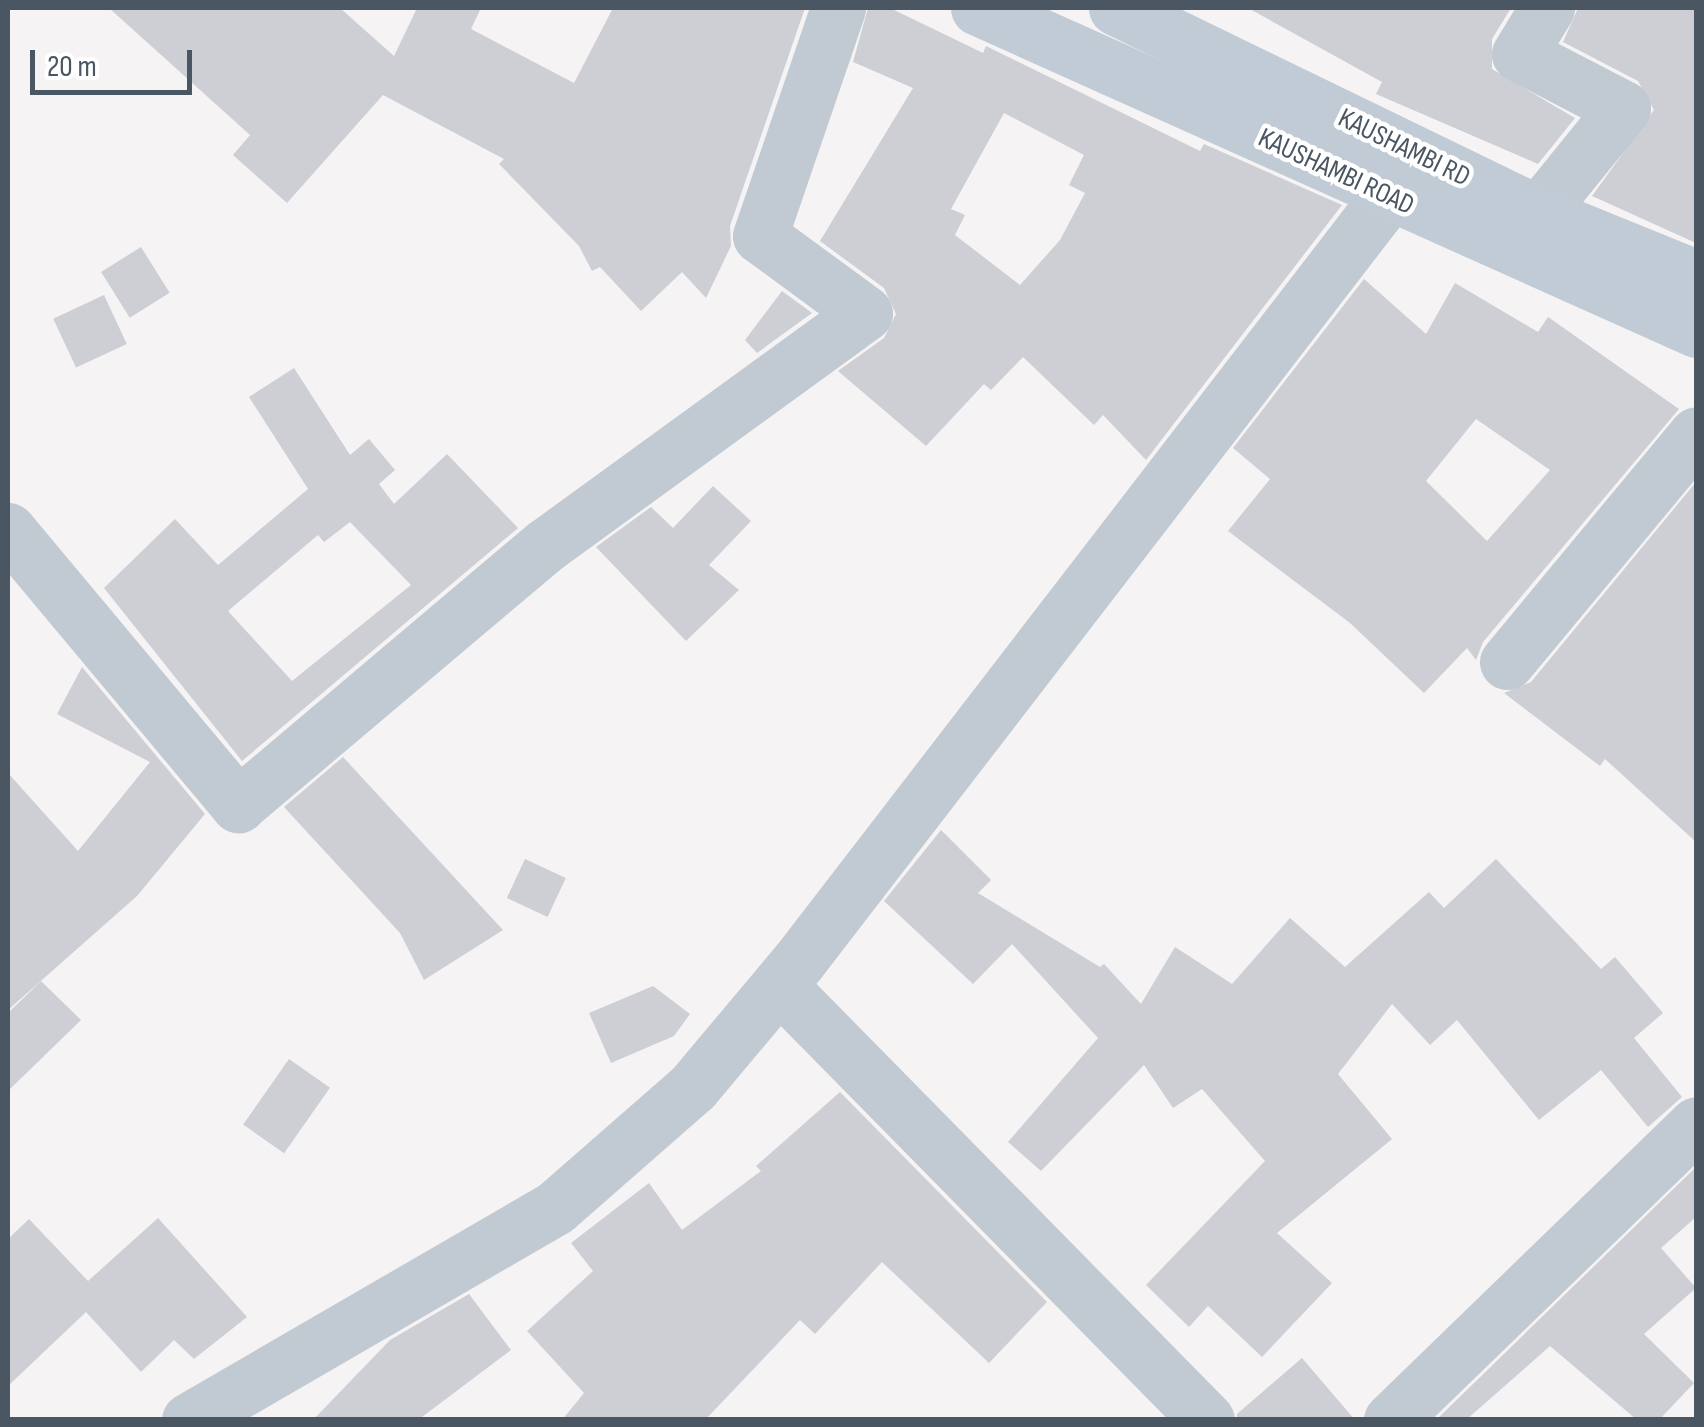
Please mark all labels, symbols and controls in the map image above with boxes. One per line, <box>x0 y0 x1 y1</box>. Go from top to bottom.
scale bar <box>35 30 198 92</box>
text: 20 m <box>47 49 97 85</box>
street label: KAUSHAMBI RD <box>1333 102 1475 194</box>
street label: KAUSHAMBI ROAD <box>1253 121 1419 223</box>

